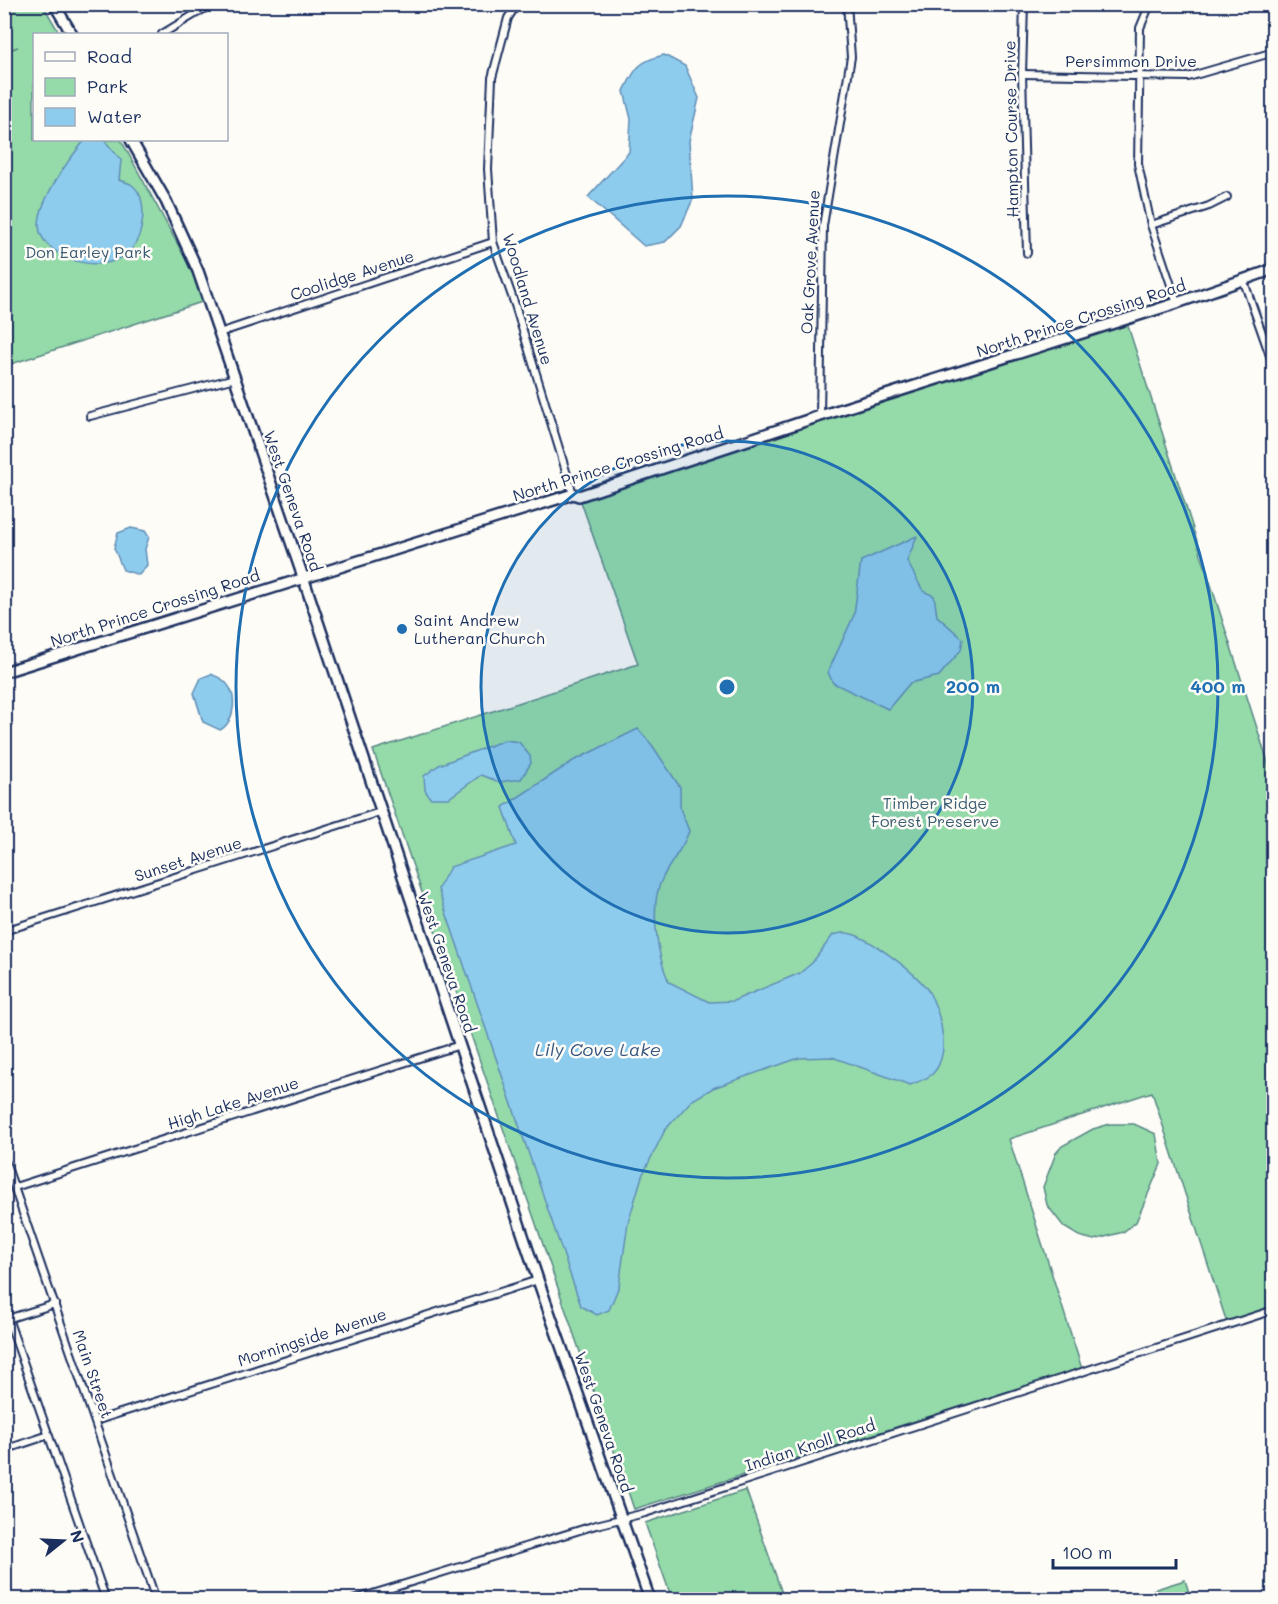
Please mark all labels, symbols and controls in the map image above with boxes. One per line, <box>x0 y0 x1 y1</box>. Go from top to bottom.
legend <box>33 33 228 141</box>
street label: Hampton Course Drive <box>998 40 1023 218</box>
text: Road <box>87 44 132 68</box>
street label: Persimmon Drive <box>1065 50 1197 71</box>
text: Park <box>87 74 128 98</box>
text: Water <box>87 104 142 128</box>
street label: Oak Grove Avenue <box>795 189 824 335</box>
street label: Woodland Avenue <box>498 230 558 367</box>
park label: Don Earley Park <box>25 241 151 262</box>
street label: Coolidge Avenue <box>287 245 416 304</box>
street label: North Prince Crossing Road <box>973 274 1188 361</box>
street label: North Prince Crossing Road <box>510 421 726 506</box>
street label: West Geneva Road <box>259 428 327 574</box>
street label: North Prince Crossing Road <box>47 564 262 651</box>
place label: Saint Andrew Lutheran Church <box>414 609 545 648</box>
marker: Saint Andrew Lutheran Church <box>395 622 409 636</box>
text: 200 m <box>946 674 1000 698</box>
text: 400 m <box>1190 674 1246 698</box>
centre of rings <box>717 677 737 697</box>
park label: Timber Ridge Forest Preserve <box>871 792 999 831</box>
street label: Sunset Avenue <box>131 831 244 886</box>
street label: West Geneva Road <box>413 889 481 1035</box>
water label: Lily Cove Lake <box>535 1037 661 1061</box>
street label: High Lake Avenue <box>164 1071 301 1134</box>
street label: Morningside Avenue <box>235 1303 389 1371</box>
street label: Main Street <box>68 1327 118 1421</box>
street label: West Geneva Road <box>570 1349 638 1495</box>
street label: Indian Knoll Road <box>742 1414 878 1476</box>
north arrow <box>33 1511 93 1571</box>
text: N <box>66 1527 90 1545</box>
scale bar <box>1053 1532 1176 1570</box>
text: 100 m <box>1062 1540 1112 1564</box>

